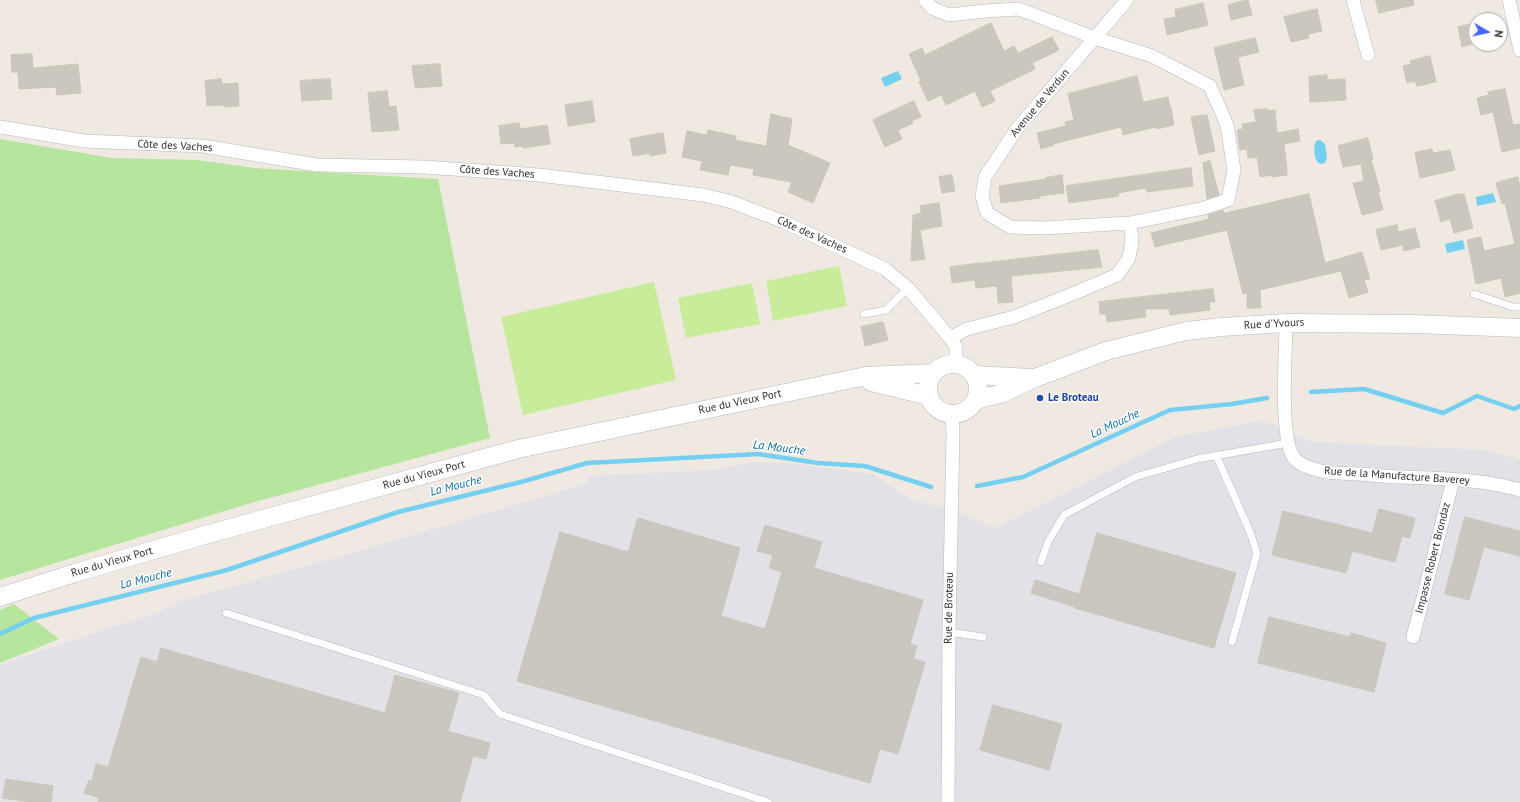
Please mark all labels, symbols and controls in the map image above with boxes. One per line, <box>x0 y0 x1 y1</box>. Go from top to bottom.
north arrow <box>1468 12 1508 52</box>
text: N <box>1491 29 1506 38</box>
street label: Avenue de Verdun <box>1008 66 1072 140</box>
street label: Côte des Vaches <box>137 137 213 155</box>
street label: Côte des Vaches <box>459 163 535 181</box>
street label: Côte des Vaches <box>775 214 849 256</box>
street label: Rue d'Yvours <box>1243 316 1305 332</box>
street label: Rue du Vieux Port <box>697 387 783 417</box>
place label: Le Broteau <box>1048 391 1099 405</box>
marker: Le Broteau <box>1035 393 1045 403</box>
water label: La Mouche <box>1088 406 1142 442</box>
water label: La Mouche <box>752 438 806 458</box>
street label: Rue du Vieux Port <box>382 458 466 492</box>
street label: Rue de la Manufacture Baverey <box>1324 464 1470 488</box>
water label: La Mouche <box>429 473 483 499</box>
street label: Impasse Robert Brondaz <box>1413 501 1453 615</box>
street label: Rue du Vieux Port <box>70 544 154 580</box>
water label: La Mouche <box>119 566 173 592</box>
street label: Rue de Broteau <box>942 572 956 644</box>

